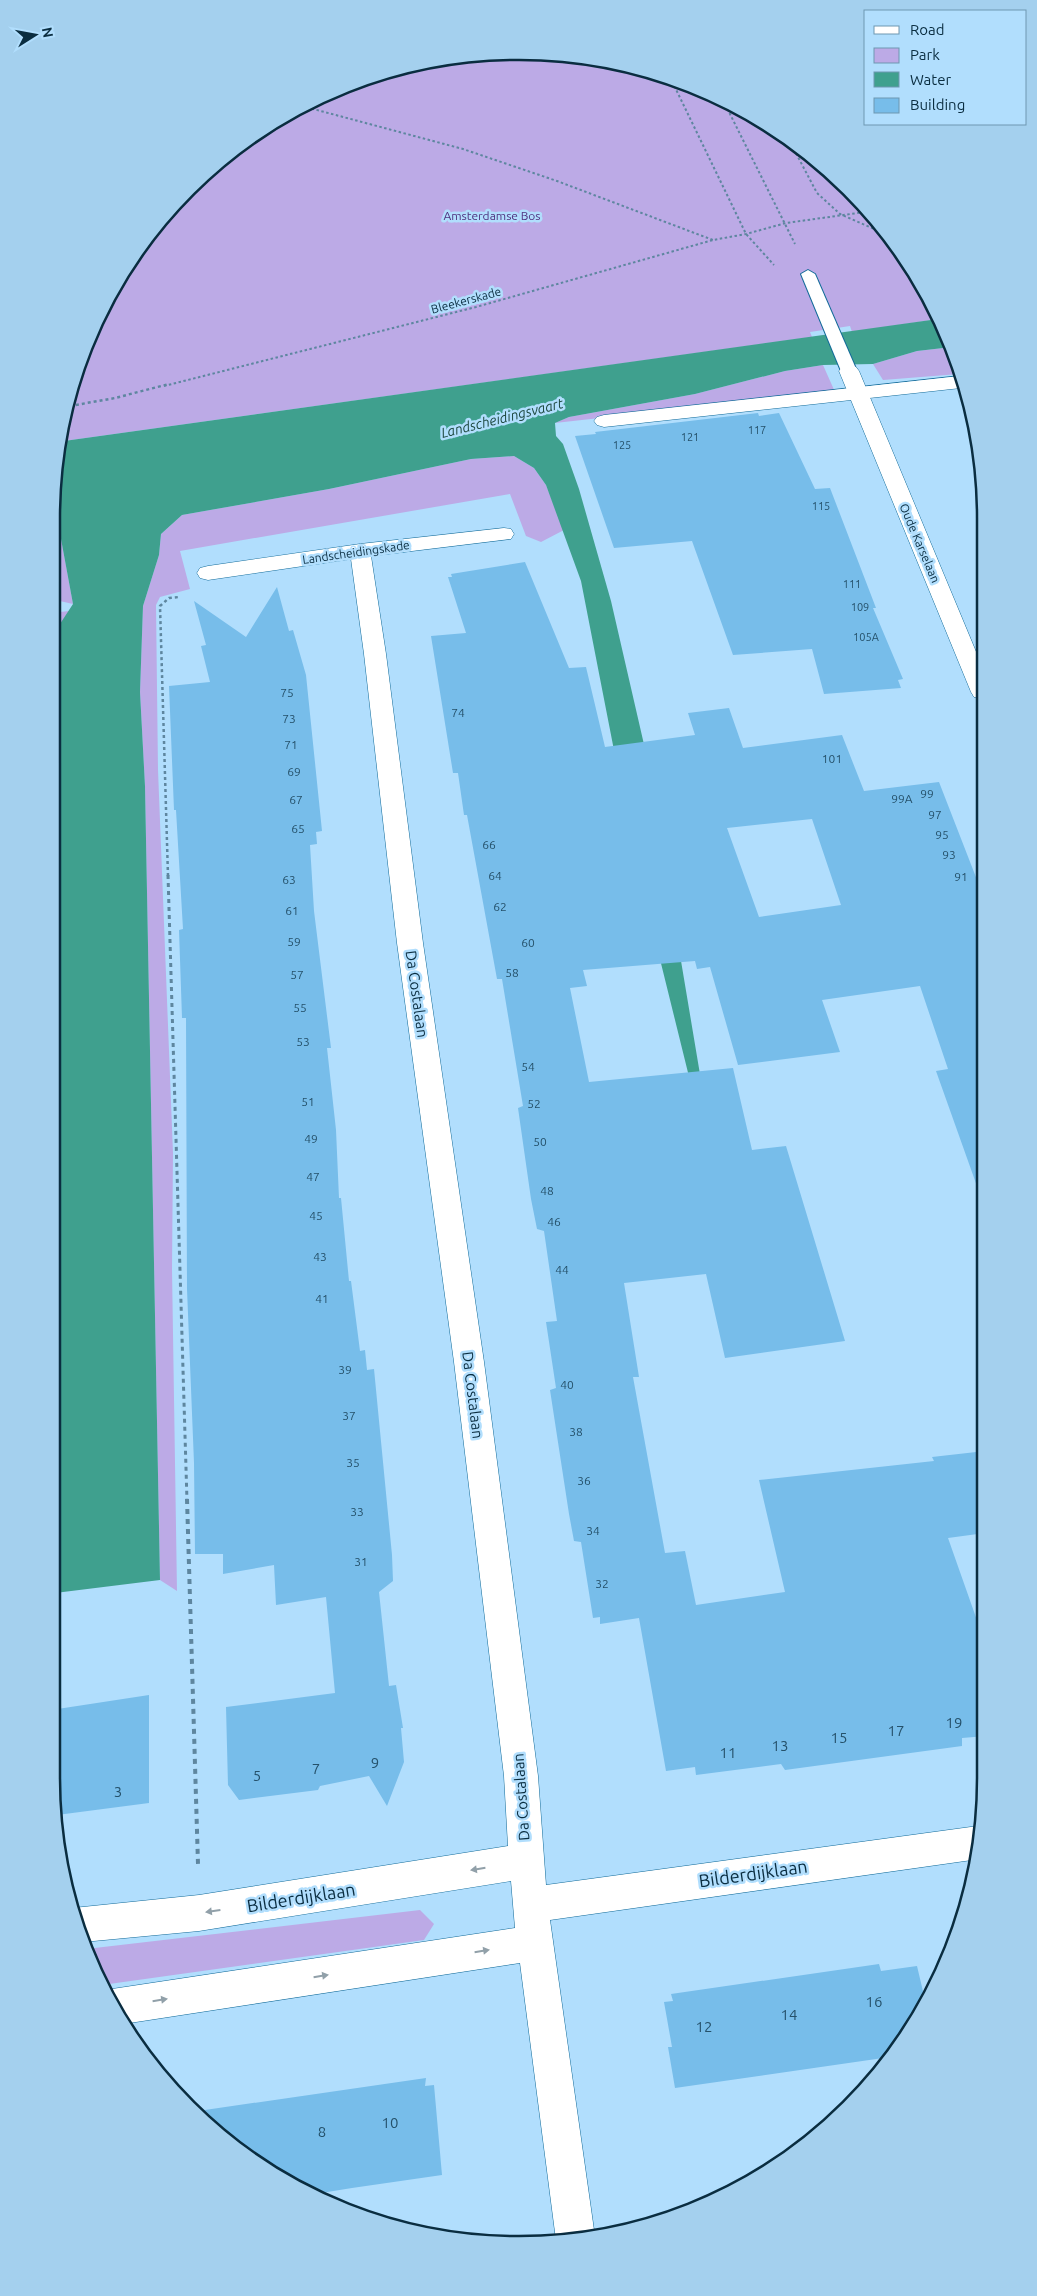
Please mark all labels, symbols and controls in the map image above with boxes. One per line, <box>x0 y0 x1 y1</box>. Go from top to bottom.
north arrow <box>10 10 60 60</box>
legend <box>864 10 1027 125</box>
text: Road <box>910 21 945 38</box>
text: N <box>39 26 57 39</box>
text: Park <box>910 46 940 63</box>
text: Water <box>910 71 951 88</box>
text: Building <box>910 96 965 113</box>
park label: Amsterdamse Bos <box>443 209 541 222</box>
street label: Bleekerskade <box>429 284 503 316</box>
water label: Landscheidingsvaart <box>439 395 565 441</box>
house number: 117 <box>748 424 766 436</box>
house number: 121 <box>681 431 699 443</box>
house number: 125 <box>613 439 631 451</box>
house number: 115 <box>812 500 830 512</box>
street label: Oude Karselaan <box>897 501 943 585</box>
street label: Landscheidingskade <box>302 538 410 566</box>
house number: 111 <box>843 578 861 590</box>
house number: 109 <box>851 601 869 613</box>
house number: 105A <box>853 631 880 643</box>
house number: 75 <box>280 686 294 699</box>
house number: 74 <box>451 706 465 719</box>
house number: 73 <box>282 712 296 725</box>
house number: 71 <box>284 738 298 751</box>
house number: 101 <box>822 752 842 765</box>
house number: 69 <box>287 765 301 778</box>
house number: 99 <box>920 787 934 800</box>
house number: 99A <box>891 792 913 805</box>
house number: 67 <box>289 793 303 806</box>
house number: 97 <box>928 808 942 821</box>
house number: 65 <box>291 822 305 835</box>
house number: 95 <box>935 828 949 841</box>
house number: 66 <box>482 838 496 851</box>
house number: 93 <box>942 848 956 861</box>
house number: 64 <box>488 869 502 882</box>
house number: 91 <box>954 870 968 883</box>
house number: 63 <box>282 873 296 886</box>
house number: 62 <box>493 900 507 913</box>
house number: 61 <box>285 904 299 917</box>
house number: 59 <box>287 935 301 948</box>
house number: 60 <box>521 936 535 949</box>
street label: Da Costalaan <box>402 949 432 1039</box>
house number: 58 <box>505 966 519 979</box>
house number: 57 <box>290 968 304 981</box>
house number: 55 <box>293 1001 307 1014</box>
house number: 53 <box>296 1035 310 1048</box>
house number: 54 <box>521 1060 535 1073</box>
house number: 51 <box>301 1095 315 1108</box>
house number: 52 <box>527 1097 541 1110</box>
house number: 49 <box>304 1132 318 1145</box>
house number: 50 <box>533 1135 547 1148</box>
house number: 47 <box>306 1170 320 1183</box>
house number: 48 <box>540 1184 554 1197</box>
house number: 45 <box>309 1209 323 1222</box>
house number: 46 <box>547 1215 561 1228</box>
house number: 43 <box>313 1250 327 1263</box>
house number: 44 <box>555 1263 569 1276</box>
house number: 41 <box>315 1292 329 1305</box>
street label: Da Costalaan <box>459 1350 487 1440</box>
house number: 39 <box>338 1363 352 1376</box>
house number: 40 <box>560 1378 574 1391</box>
house number: 37 <box>342 1409 356 1422</box>
house number: 38 <box>569 1425 583 1438</box>
house number: 35 <box>346 1456 360 1469</box>
house number: 36 <box>577 1474 591 1487</box>
house number: 33 <box>350 1505 364 1518</box>
house number: 34 <box>586 1524 600 1537</box>
house number: 31 <box>354 1555 368 1568</box>
house number: 32 <box>595 1577 609 1590</box>
house number: 19 <box>946 1714 962 1731</box>
house number: 17 <box>888 1722 904 1739</box>
house number: 15 <box>831 1729 847 1746</box>
house number: 13 <box>772 1737 788 1754</box>
house number: 11 <box>720 1744 736 1761</box>
street label: Da Costalaan <box>509 1753 533 1841</box>
house number: 9 <box>371 1754 379 1771</box>
house number: 7 <box>312 1760 320 1777</box>
house number: 5 <box>253 1767 261 1784</box>
house number: 3 <box>114 1783 122 1800</box>
street label: Bilderdijklaan <box>697 1855 809 1891</box>
one-way arrow <box>469 1865 485 1873</box>
street label: Bilderdijklaan <box>245 1879 357 1915</box>
one-way arrow <box>205 1907 221 1915</box>
one-way arrow <box>474 1947 490 1955</box>
one-way arrow <box>313 1971 329 1979</box>
house number: 16 <box>866 1993 882 2010</box>
one-way arrow <box>152 1995 168 2003</box>
house number: 14 <box>781 2006 797 2023</box>
house number: 12 <box>696 2018 712 2035</box>
house number: 10 <box>382 2114 398 2131</box>
house number: 8 <box>318 2123 326 2140</box>

